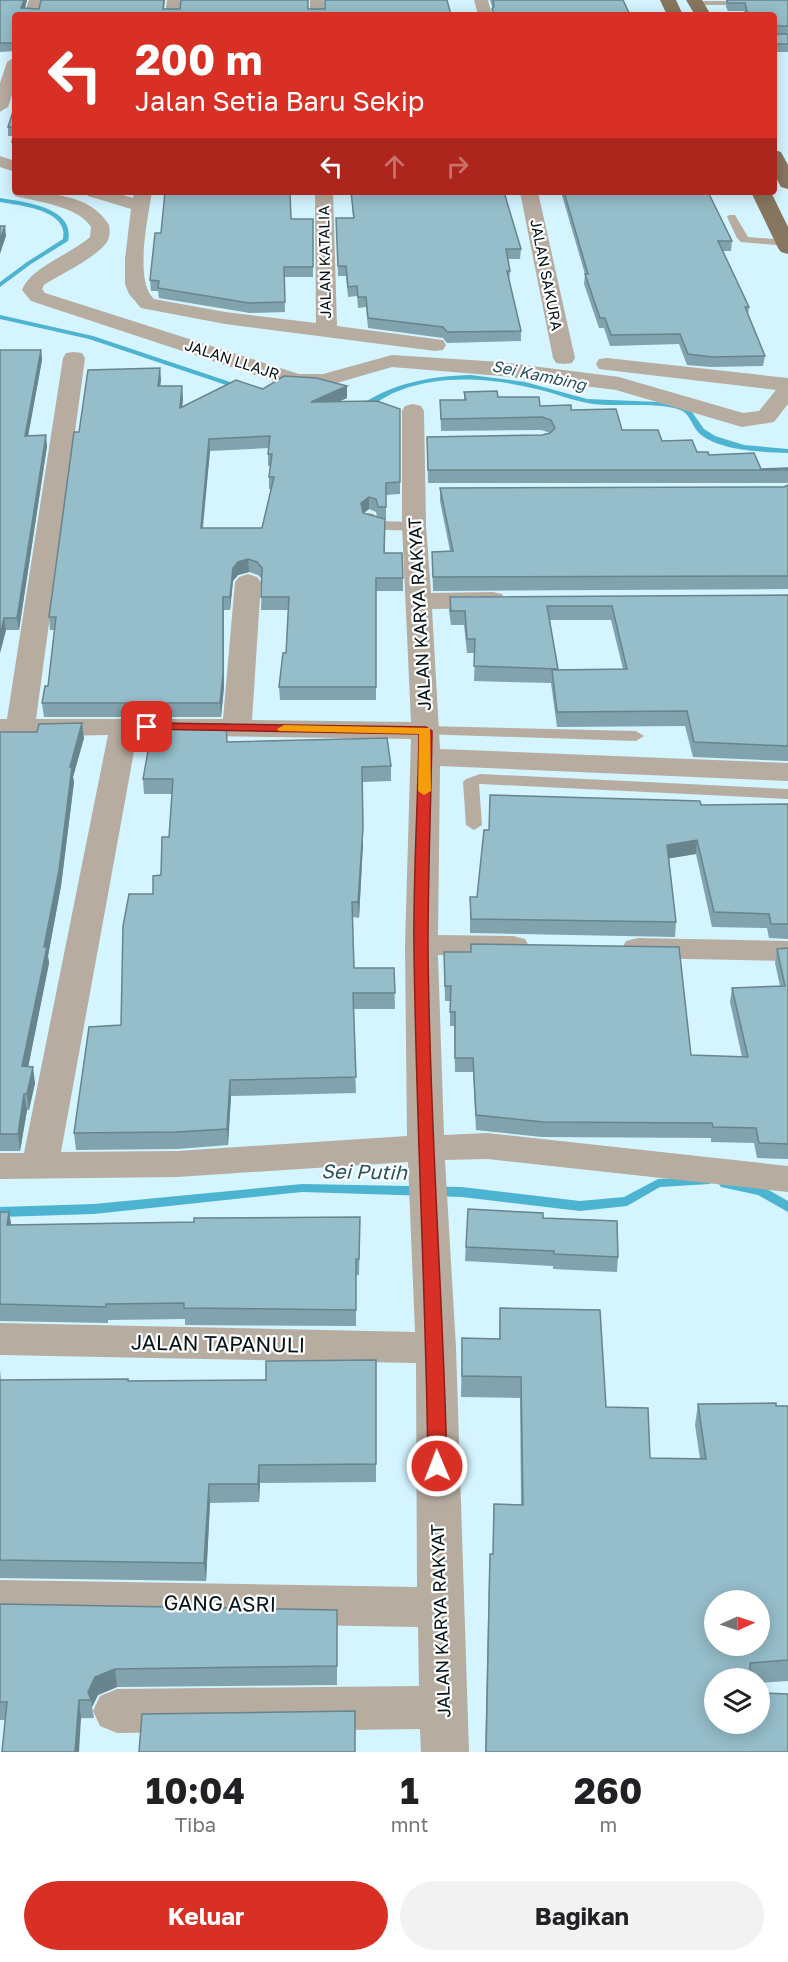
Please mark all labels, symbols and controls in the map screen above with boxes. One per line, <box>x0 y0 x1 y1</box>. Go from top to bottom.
text: 200 m <box>135 34 262 84</box>
icon: left <box>36 36 114 114</box>
text: Jalan Setia Baru Sekip <box>135 85 424 117</box>
icon: left <box>315 150 348 183</box>
icon: ahead <box>378 150 411 183</box>
icon: right <box>441 150 474 183</box>
street label: JALAN KATALIA <box>314 205 334 319</box>
street label: JALAN SAKURA <box>527 218 567 332</box>
street label: JALAN LLAJR <box>183 335 282 383</box>
water label: Sei Kambing <box>490 355 589 395</box>
street label: JALAN KARYA RAKYAT <box>403 517 435 711</box>
pin <box>121 701 172 752</box>
icon: arrive <box>130 710 163 743</box>
water label: Sei Putih <box>321 1158 408 1184</box>
street label: JALAN TAPANULI <box>131 1328 305 1358</box>
position arrow <box>405 1434 469 1498</box>
street label: JALAN KARYA RAKYAT <box>426 1524 454 1718</box>
street label: GANG ASRI <box>163 1589 277 1617</box>
north arrow <box>704 1590 770 1656</box>
map controls <box>704 1590 770 1734</box>
button: layers <box>704 1668 770 1734</box>
text: 10:04 <box>146 1769 245 1812</box>
text: 1 <box>400 1769 419 1812</box>
text: 260 <box>574 1769 642 1812</box>
text: Tiba <box>175 1812 216 1836</box>
text: mnt <box>391 1812 428 1836</box>
text: m <box>599 1812 617 1836</box>
button: Keluar <box>24 1881 388 1950</box>
button: Bagikan <box>400 1881 764 1950</box>

